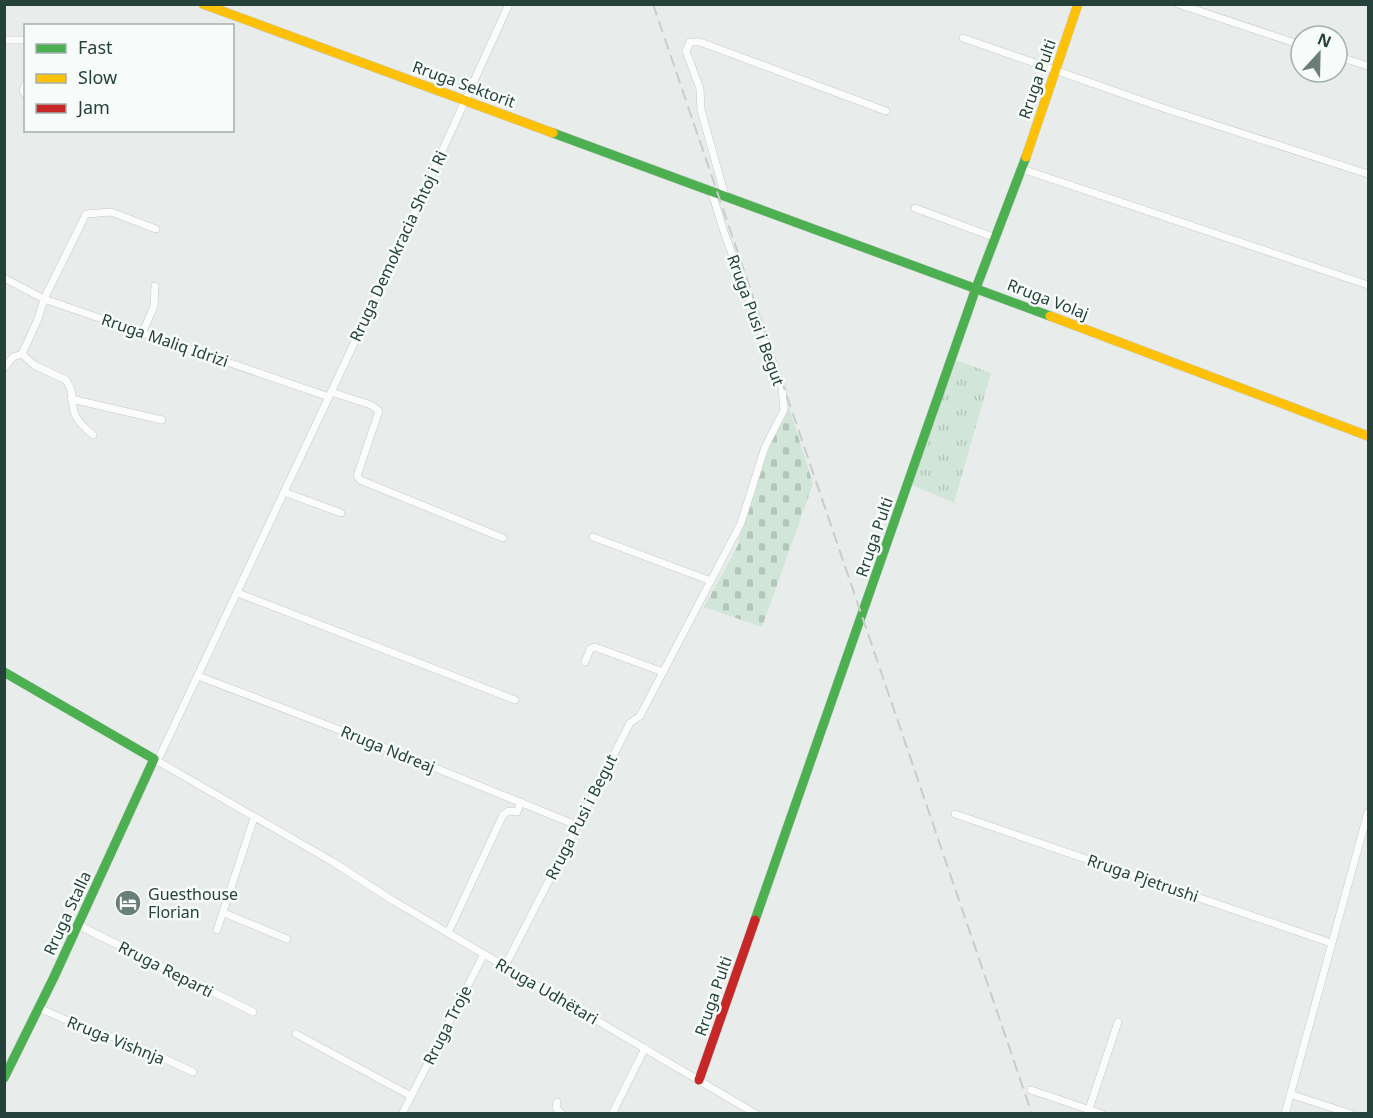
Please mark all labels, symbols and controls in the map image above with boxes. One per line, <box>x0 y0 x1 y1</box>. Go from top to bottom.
legend <box>24 24 234 132</box>
north arrow <box>1289 24 1349 84</box>
text: N <box>1314 27 1335 53</box>
text: Fast <box>78 35 113 59</box>
street label: Rruga Pulti <box>1013 36 1061 122</box>
street label: Rruga Sektorit <box>410 55 519 113</box>
text: Slow <box>78 65 117 89</box>
text: Jam <box>76 95 110 119</box>
street label: Rruga Demokracia Shtoj i Ri <box>344 147 452 345</box>
street label: Rruga Pusi i Begut <box>722 251 790 389</box>
street label: Rruga Volaj <box>1004 273 1092 325</box>
street label: Rruga Maliq Idrizi <box>99 308 231 372</box>
street label: Rruga Pulti <box>850 494 898 580</box>
street label: Rruga Ndreaj <box>338 720 438 778</box>
street label: Rruga Pusi i Begut <box>540 750 622 884</box>
street label: Rruga Pjetrushi <box>1084 849 1202 907</box>
street label: Rruga Stalla <box>38 867 96 959</box>
place label: Guesthouse Florian <box>148 883 238 923</box>
hotel icon: Guesthouse Florian <box>113 888 143 918</box>
street label: Rruga Reparti <box>115 936 217 1002</box>
street label: Rruga Udhëtari <box>492 953 602 1029</box>
street label: Rruga Pulti <box>689 953 737 1039</box>
street label: Rruga Troje <box>418 981 476 1069</box>
street label: Rruga Vishnja <box>64 1010 168 1070</box>

